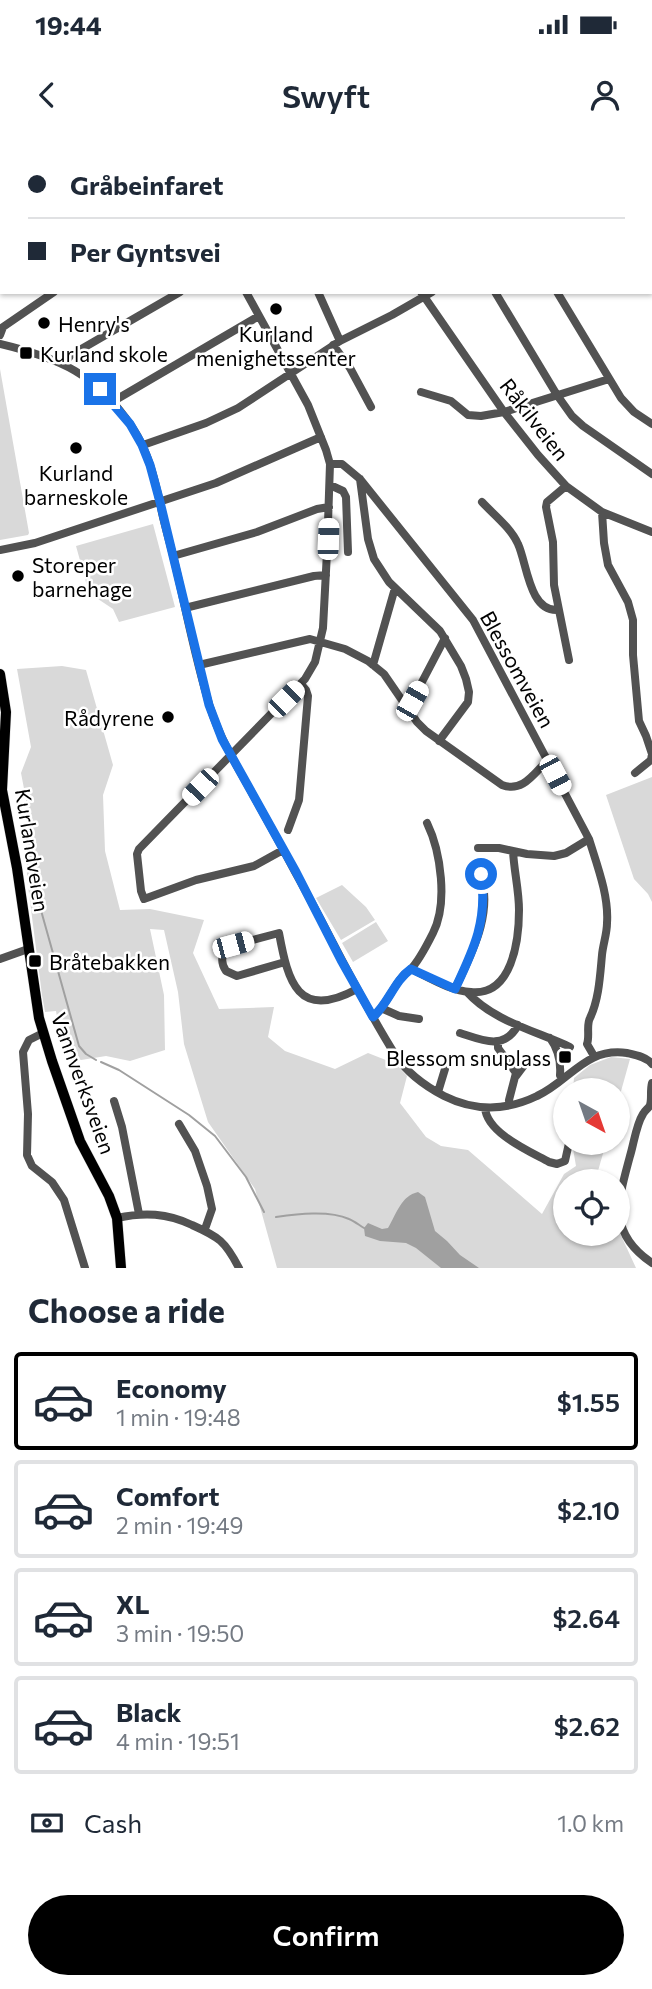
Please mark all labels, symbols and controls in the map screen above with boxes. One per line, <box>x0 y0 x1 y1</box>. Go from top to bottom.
text: 19:44 <box>35 9 102 40</box>
text: Swyft <box>282 75 370 115</box>
icon: back <box>28 76 66 114</box>
icon: person <box>586 76 624 114</box>
text: Gråbeinfaret <box>70 169 223 200</box>
text: Per Gyntsvei <box>70 236 221 267</box>
marker: Kurland menighetssenter <box>268 301 284 317</box>
place label: Henry's <box>58 311 130 336</box>
marker: Henry's <box>36 315 52 331</box>
place label: Kurland menighetssenter <box>196 321 356 370</box>
place label: Kurland skole <box>40 341 168 366</box>
marker: Kurland skole <box>18 345 34 361</box>
route end <box>84 373 116 405</box>
street label: Råkilveien <box>495 373 575 465</box>
marker: Kurland barneskole <box>68 440 84 456</box>
place label: Kurland barneskole <box>24 460 128 509</box>
car <box>317 518 340 560</box>
place label: Storeper barnehage <box>32 552 132 601</box>
marker: Storeper barnehage <box>10 568 26 584</box>
street label: Blessomveien <box>476 606 560 732</box>
car <box>264 677 309 721</box>
car <box>393 678 432 724</box>
place label: Rådyrene <box>64 705 154 730</box>
marker: Rådyrene <box>160 709 176 725</box>
car <box>536 752 575 798</box>
car <box>178 765 223 809</box>
street label: Kurlandveien <box>11 787 55 913</box>
route start <box>465 858 497 890</box>
car <box>210 929 257 961</box>
place label: Bråtebakken <box>49 949 170 974</box>
marker: Bråtebakken <box>27 953 43 969</box>
street label: Vannverksveien <box>47 1009 121 1157</box>
place label: Blessom snuplass <box>386 1045 551 1070</box>
marker: Blessom snuplass <box>557 1049 573 1065</box>
north arrow <box>553 1078 630 1155</box>
map controls <box>553 1078 630 1246</box>
button: locate <box>553 1169 630 1246</box>
text: Choose a ride <box>28 1290 225 1330</box>
icon: car <box>32 1370 95 1433</box>
text: Economy <box>116 1372 227 1403</box>
text: $1.55 <box>557 1386 620 1417</box>
text: 1 min · 19:48 <box>116 1403 241 1431</box>
icon: car <box>32 1478 95 1541</box>
text: Comfort <box>116 1480 219 1511</box>
text: $2.10 <box>557 1494 620 1525</box>
text: 2 min · 19:49 <box>116 1511 244 1539</box>
icon: car <box>32 1586 95 1649</box>
text: XL <box>116 1588 150 1619</box>
text: $2.64 <box>552 1602 620 1633</box>
text: 3 min · 19:50 <box>116 1619 244 1647</box>
icon: car <box>32 1694 95 1757</box>
text: Black <box>116 1696 182 1727</box>
text: $2.62 <box>554 1710 620 1741</box>
text: 4 min · 19:51 <box>116 1727 240 1755</box>
icon: cash <box>28 1804 66 1842</box>
text: Cash <box>84 1807 142 1838</box>
text: 1.0 km <box>557 1809 624 1837</box>
button: Confirm <box>28 1895 624 1975</box>

